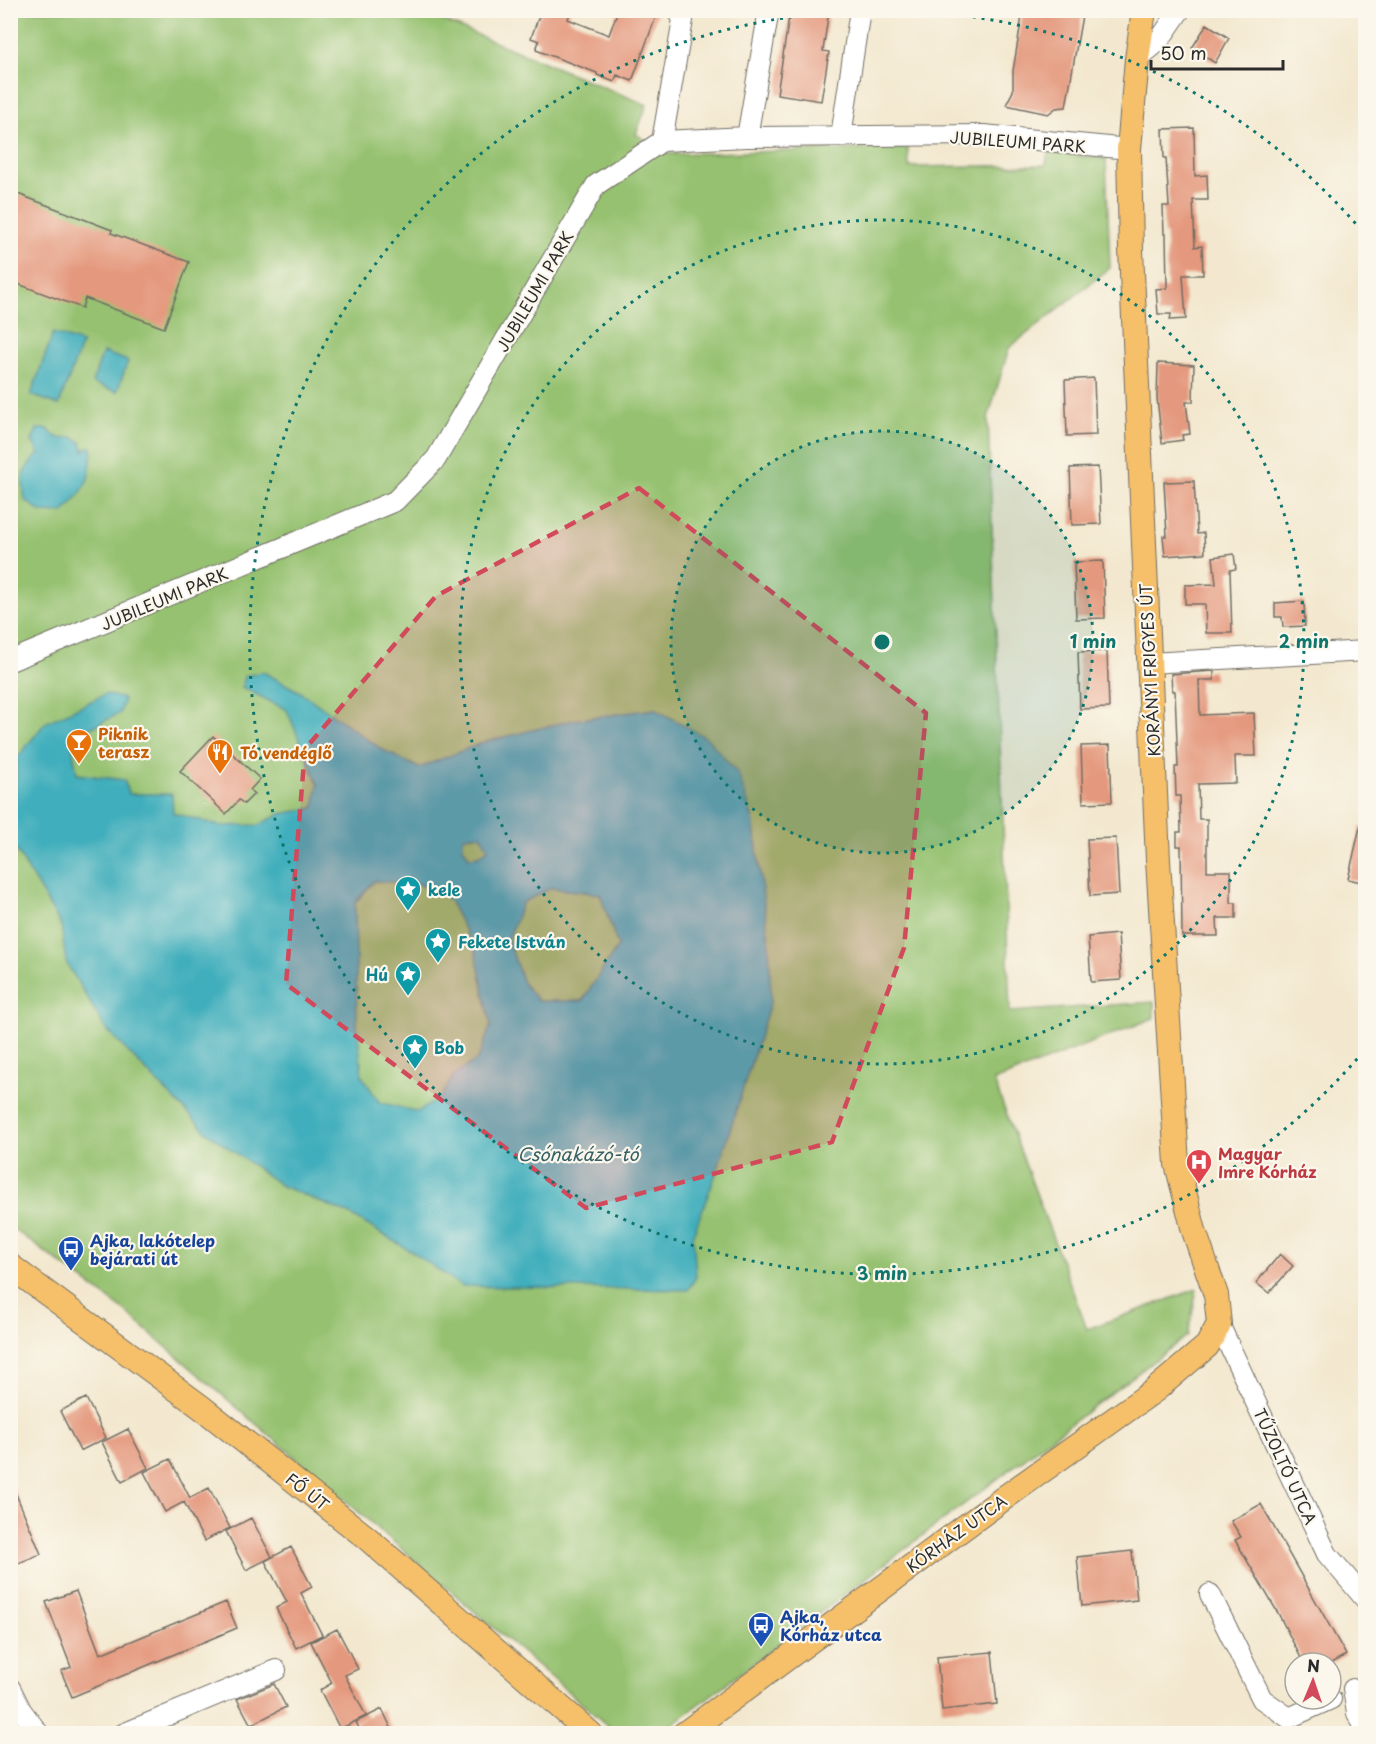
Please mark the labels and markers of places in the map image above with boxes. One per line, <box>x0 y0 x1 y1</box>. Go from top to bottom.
centre of rings <box>872 632 892 652</box>
place label: Piknik terasz <box>98 721 149 763</box>
bar icon: Piknik terasz <box>64 727 94 765</box>
restaurant icon: Tó vendéglő <box>205 737 235 775</box>
place label: Tó vendéglő <box>240 740 332 764</box>
place icon: kele <box>393 874 423 912</box>
place label: kele <box>428 877 460 901</box>
place icon: Fekete István <box>423 926 453 964</box>
place label: Fekete István <box>458 929 566 953</box>
place icon: Hú <box>393 959 423 997</box>
place label: Hú <box>366 962 388 986</box>
place icon: Bob <box>400 1032 430 1070</box>
place label: Bob <box>434 1035 464 1059</box>
place label: Magyar Imre Kórház <box>1218 1141 1316 1183</box>
hospital icon: Magyar Imre Kórház <box>1184 1147 1214 1185</box>
place label: Ajka, lakótelep bejárati út <box>90 1228 215 1270</box>
bus stop icon: Ajka, lakótelep bejárati út <box>56 1234 86 1272</box>
place label: Ajka, Kórház utca <box>780 1604 882 1646</box>
bus stop icon: Ajka, Kórház utca <box>746 1610 776 1648</box>

